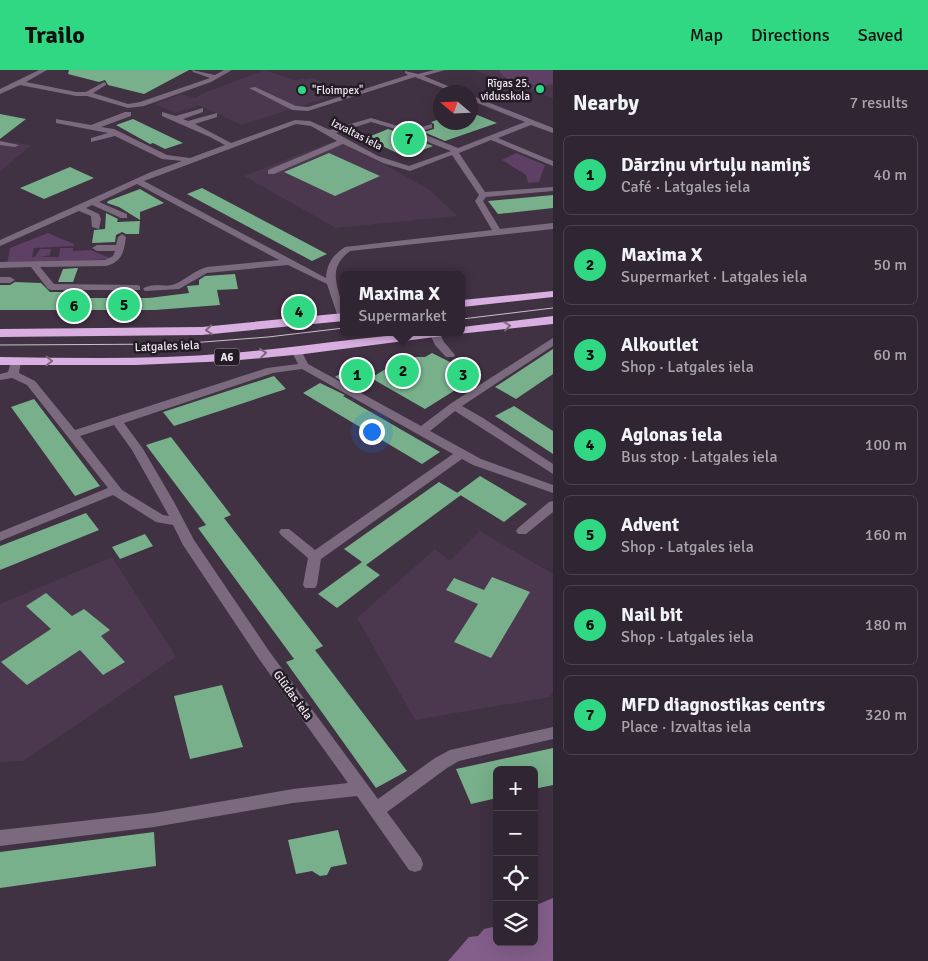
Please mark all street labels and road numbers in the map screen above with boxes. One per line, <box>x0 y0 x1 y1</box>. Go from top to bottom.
street label: Izvaltas iela <box>329 116 385 153</box>
street label: Latgales iela <box>134 338 200 355</box>
road number: A6 <box>214 348 240 366</box>
street label: Glūdas iela <box>270 668 315 723</box>

